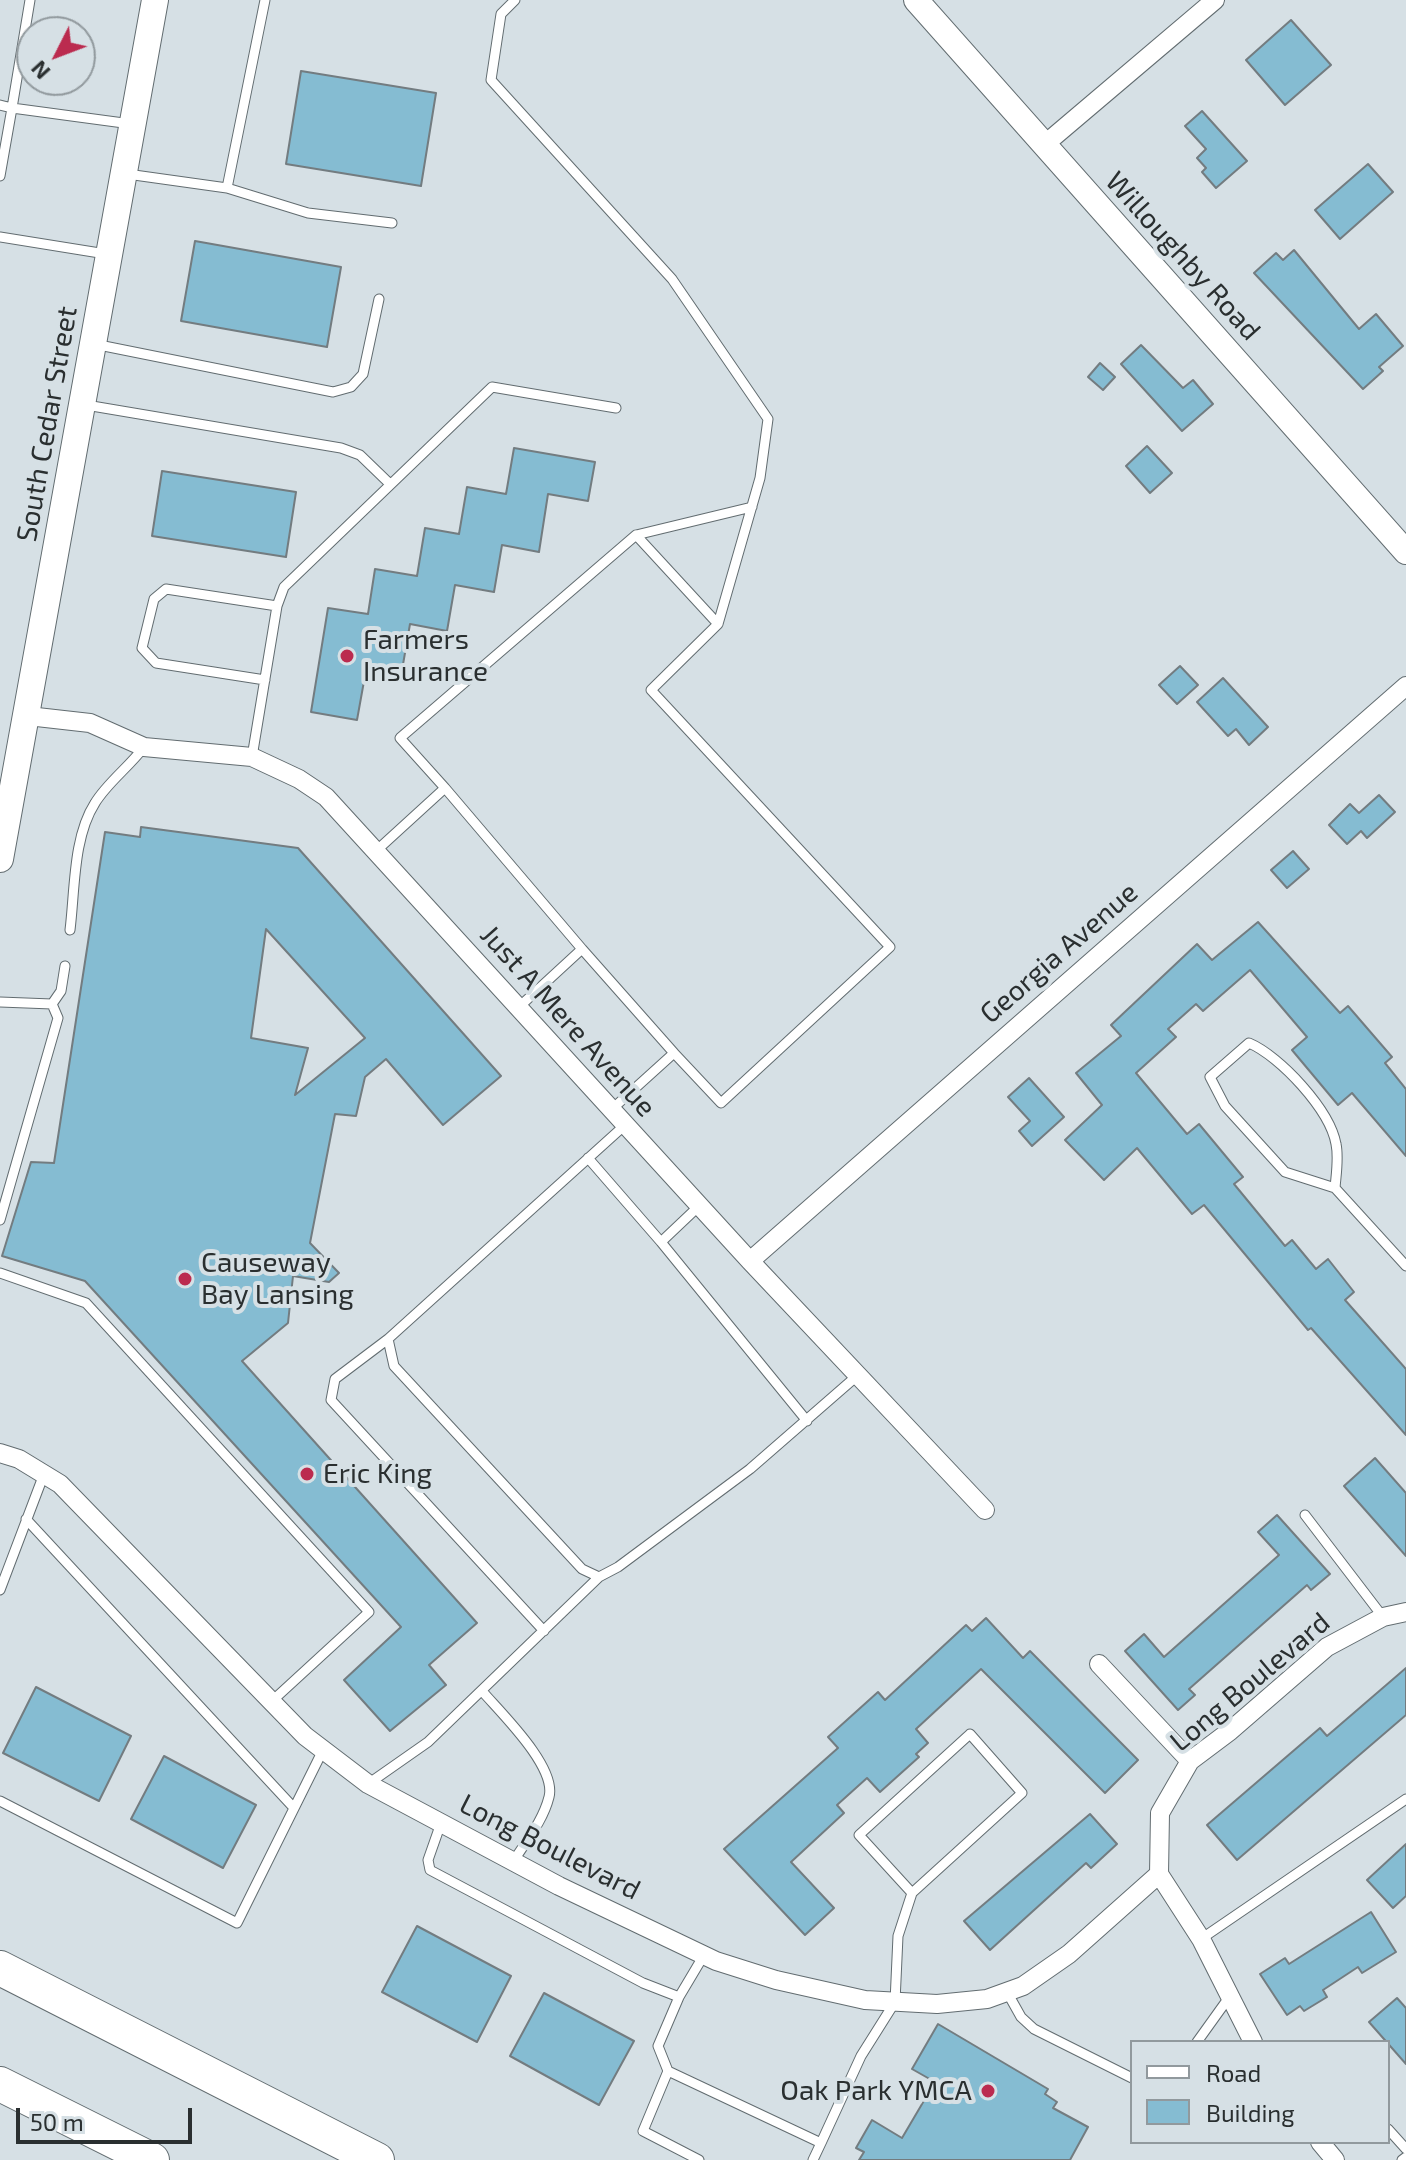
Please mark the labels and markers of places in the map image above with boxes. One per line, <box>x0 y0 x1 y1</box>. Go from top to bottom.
place label: Farmers Insurance <box>363 623 488 689</box>
marker: Farmers Insurance <box>338 647 356 665</box>
place label: Causeway Bay Lansing <box>201 1246 354 1312</box>
marker: Causeway Bay Lansing <box>176 1270 194 1288</box>
place label: Eric King <box>323 1457 432 1491</box>
marker: Eric King <box>298 1465 316 1483</box>
place label: Oak Park YMCA <box>780 2074 972 2108</box>
marker: Oak Park YMCA <box>979 2082 997 2100</box>

